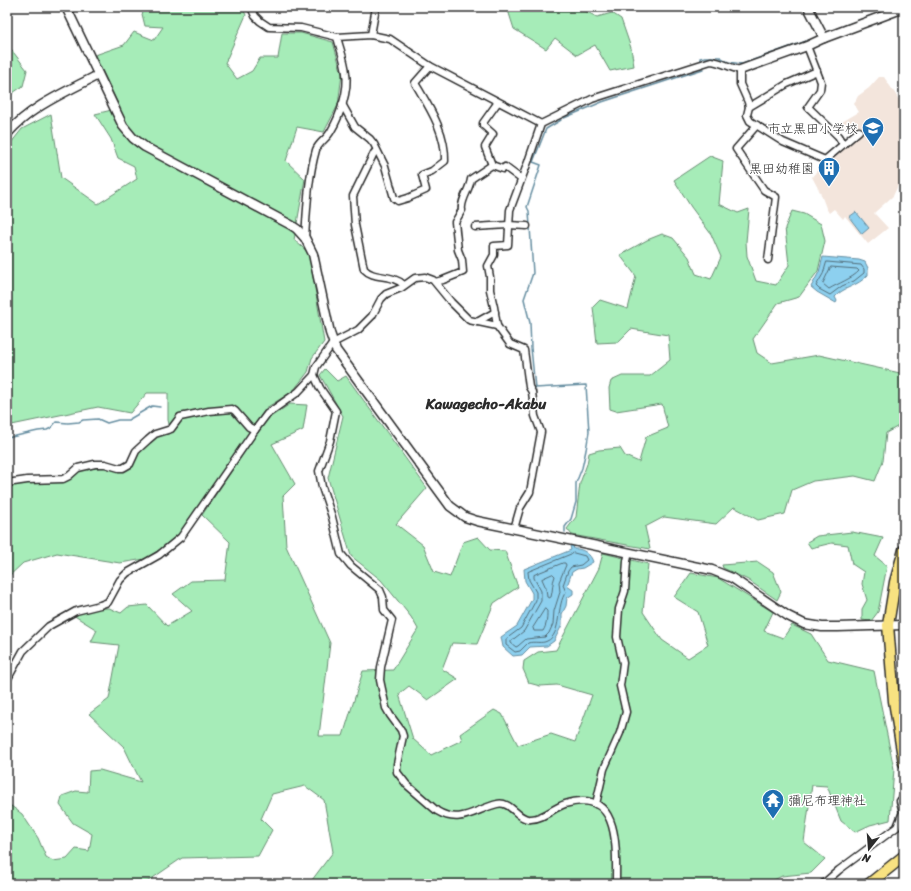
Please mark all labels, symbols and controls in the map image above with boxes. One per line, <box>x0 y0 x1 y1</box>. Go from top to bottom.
school or university icon: 市立黒田小学校 <box>860 115 886 148</box>
place label: 市立黒田小学校 <box>767 117 858 140</box>
building icon: 黒田幼稚園 <box>816 155 842 188</box>
place label: 黒田幼稚園 <box>749 157 814 180</box>
district label: Kawagecho-Akabu <box>425 391 547 417</box>
temple icon: 彌尼布理神社 <box>760 787 786 820</box>
place label: 彌尼布理神社 <box>788 789 866 812</box>
north arrow <box>849 829 889 869</box>
text: N <box>859 848 874 869</box>

